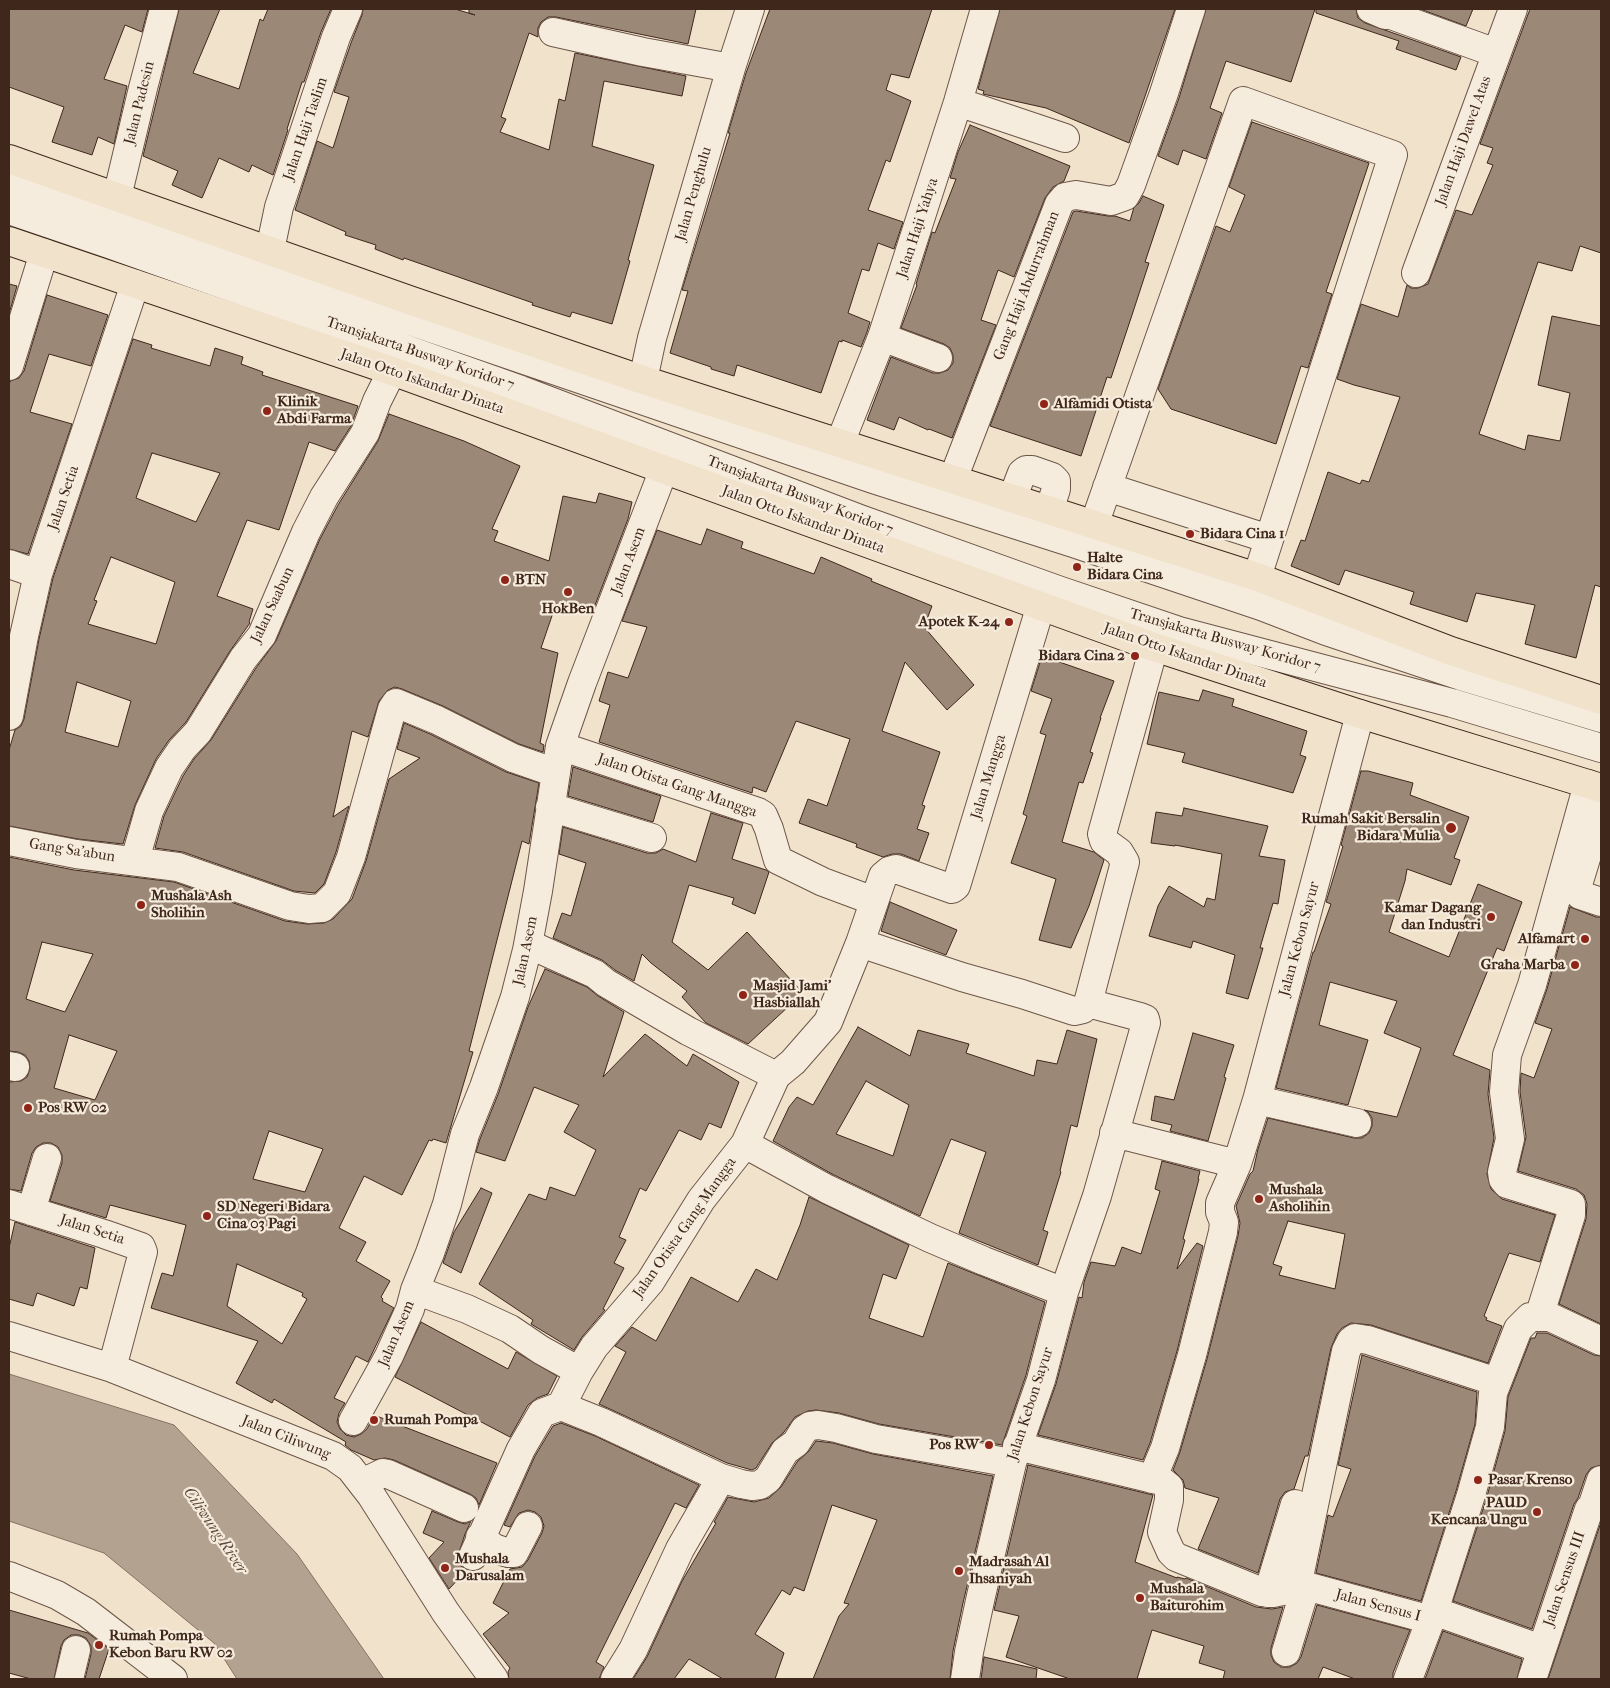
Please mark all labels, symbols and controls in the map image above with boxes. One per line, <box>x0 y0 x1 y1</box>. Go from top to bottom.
street label: Jalan Padesin <box>121 59 159 147</box>
street label: Jalan Haji Dawel Atas <box>1432 74 1496 208</box>
street label: Jalan Haji Taslim <box>280 75 332 183</box>
street label: Jalan Penghulu <box>672 145 716 243</box>
street label: Jalan Haji Yahya <box>893 176 943 280</box>
street label: Gang Haji Abdurrahman <box>990 209 1064 363</box>
street label: Transjakarta Busway Koridor 7 <box>323 313 517 395</box>
street label: Jalan Otto Iskandar Dinata <box>338 346 506 418</box>
place label: Klinik Abdi Farma <box>277 393 351 428</box>
place label: Alfamidi Otista <box>1054 395 1152 413</box>
marker: Alfamidi Otista <box>1038 398 1050 410</box>
marker: Klinik Abdi Farma <box>261 405 273 417</box>
street label: Transjakarta Busway Koridor 7 <box>704 452 896 540</box>
street label: Jalan Setia <box>45 463 83 533</box>
street label: Jalan Otto Iskandar Dinata <box>719 482 887 558</box>
street label: Jalan Asem <box>608 525 650 597</box>
place label: Bidara Cina 1 <box>1200 525 1284 543</box>
marker: Bidara Cina 1 <box>1184 528 1196 540</box>
place label: Halte Bidara Cina <box>1087 549 1163 584</box>
marker: Halte Bidara Cina <box>1071 561 1083 573</box>
street label: Jalan Saabun <box>248 564 298 646</box>
place label: BTN <box>515 571 546 589</box>
marker: BTN <box>499 574 511 586</box>
marker: HokBen <box>562 586 574 598</box>
place label: HokBen <box>542 600 594 618</box>
street label: Transjakarta Busway Koridor 7 <box>1127 605 1323 677</box>
place label: Apotek K-24 <box>919 613 999 631</box>
marker: Apotek K-24 <box>1003 616 1015 628</box>
street label: Jalan Otto Iskandar Dinata <box>1101 620 1269 692</box>
place label: Bidara Cina 2 <box>1038 647 1125 665</box>
marker: Bidara Cina 2 <box>1129 650 1141 662</box>
street label: Jalan Mangga <box>968 732 1010 822</box>
street label: Jalan Otista Gang Mangga <box>595 750 759 822</box>
place label: Rumah Sakit Bersalin Bidara Mulia <box>1301 810 1440 845</box>
marker: Rumah Sakit Bersalin Bidara Mulia <box>1444 821 1458 835</box>
street label: Gang Sa'abun <box>28 835 116 867</box>
street label: Jalan Kebon Sayur <box>1276 880 1324 998</box>
place label: Mushala Ash Sholihin <box>151 887 232 922</box>
marker: Mushala Ash Sholihin <box>135 899 147 911</box>
place label: Kamar Dagang dan Industri <box>1384 899 1481 934</box>
marker: Kamar Dagang dan Industri <box>1485 911 1497 923</box>
street label: Jalan Asem <box>510 915 542 987</box>
place label: Alfamart <box>1518 930 1575 948</box>
marker: Alfamart <box>1579 933 1591 945</box>
place label: Graha Marba <box>1481 956 1565 974</box>
marker: Graha Marba <box>1569 959 1581 971</box>
place label: Masjid Jami' Hasbiallah <box>753 977 831 1012</box>
marker: Masjid Jami' Hasbiallah <box>737 989 749 1001</box>
place label: Pos RW 02 <box>38 1099 107 1117</box>
marker: Pos RW 02 <box>22 1102 34 1114</box>
street label: Jalan Otista Gang Mangga <box>630 1154 740 1302</box>
place label: Mushala Asholihin <box>1269 1181 1330 1216</box>
marker: Mushala Asholihin <box>1253 1193 1265 1205</box>
place label: SD Negeri Bidara Cina 03 Pagi <box>217 1198 330 1233</box>
marker: SD Negeri Bidara Cina 03 Pagi <box>201 1210 213 1222</box>
street label: Jalan Setia <box>57 1211 127 1249</box>
street label: Jalan Asem <box>375 1298 419 1370</box>
street label: Jalan Kebon Sayur <box>1004 1345 1058 1463</box>
place label: Rumah Pompa <box>384 1411 478 1429</box>
street label: Jalan Ciliwung <box>239 1412 333 1464</box>
marker: Rumah Pompa <box>368 1414 380 1426</box>
place label: Pos RW <box>929 1436 979 1454</box>
marker: Pos RW <box>983 1439 995 1451</box>
place label: Pasar Krenso <box>1488 1471 1572 1489</box>
marker: Pasar Krenso <box>1472 1474 1484 1486</box>
water label: Ciliwung River <box>179 1484 251 1578</box>
place label: PAUD Kencana Ungu <box>1431 1494 1527 1529</box>
marker: PAUD Kencana Ungu <box>1531 1506 1543 1518</box>
street label: Jalan Sensus III <box>1540 1529 1590 1629</box>
place label: Mushala Darusalam <box>455 1550 524 1585</box>
place label: Madrasah Al Ihsaniyah <box>969 1553 1049 1588</box>
marker: Mushala Darusalam <box>439 1562 451 1574</box>
marker: Madrasah Al Ihsaniyah <box>953 1565 965 1577</box>
place label: Mushala Baiturohim <box>1150 1580 1224 1615</box>
street label: Jalan Sensus I <box>1333 1586 1423 1626</box>
marker: Mushala Baiturohim <box>1134 1592 1146 1604</box>
place label: Rumah Pompa Kebon Baru RW 02 <box>109 1627 233 1662</box>
marker: Rumah Pompa Kebon Baru RW 02 <box>93 1639 105 1651</box>

